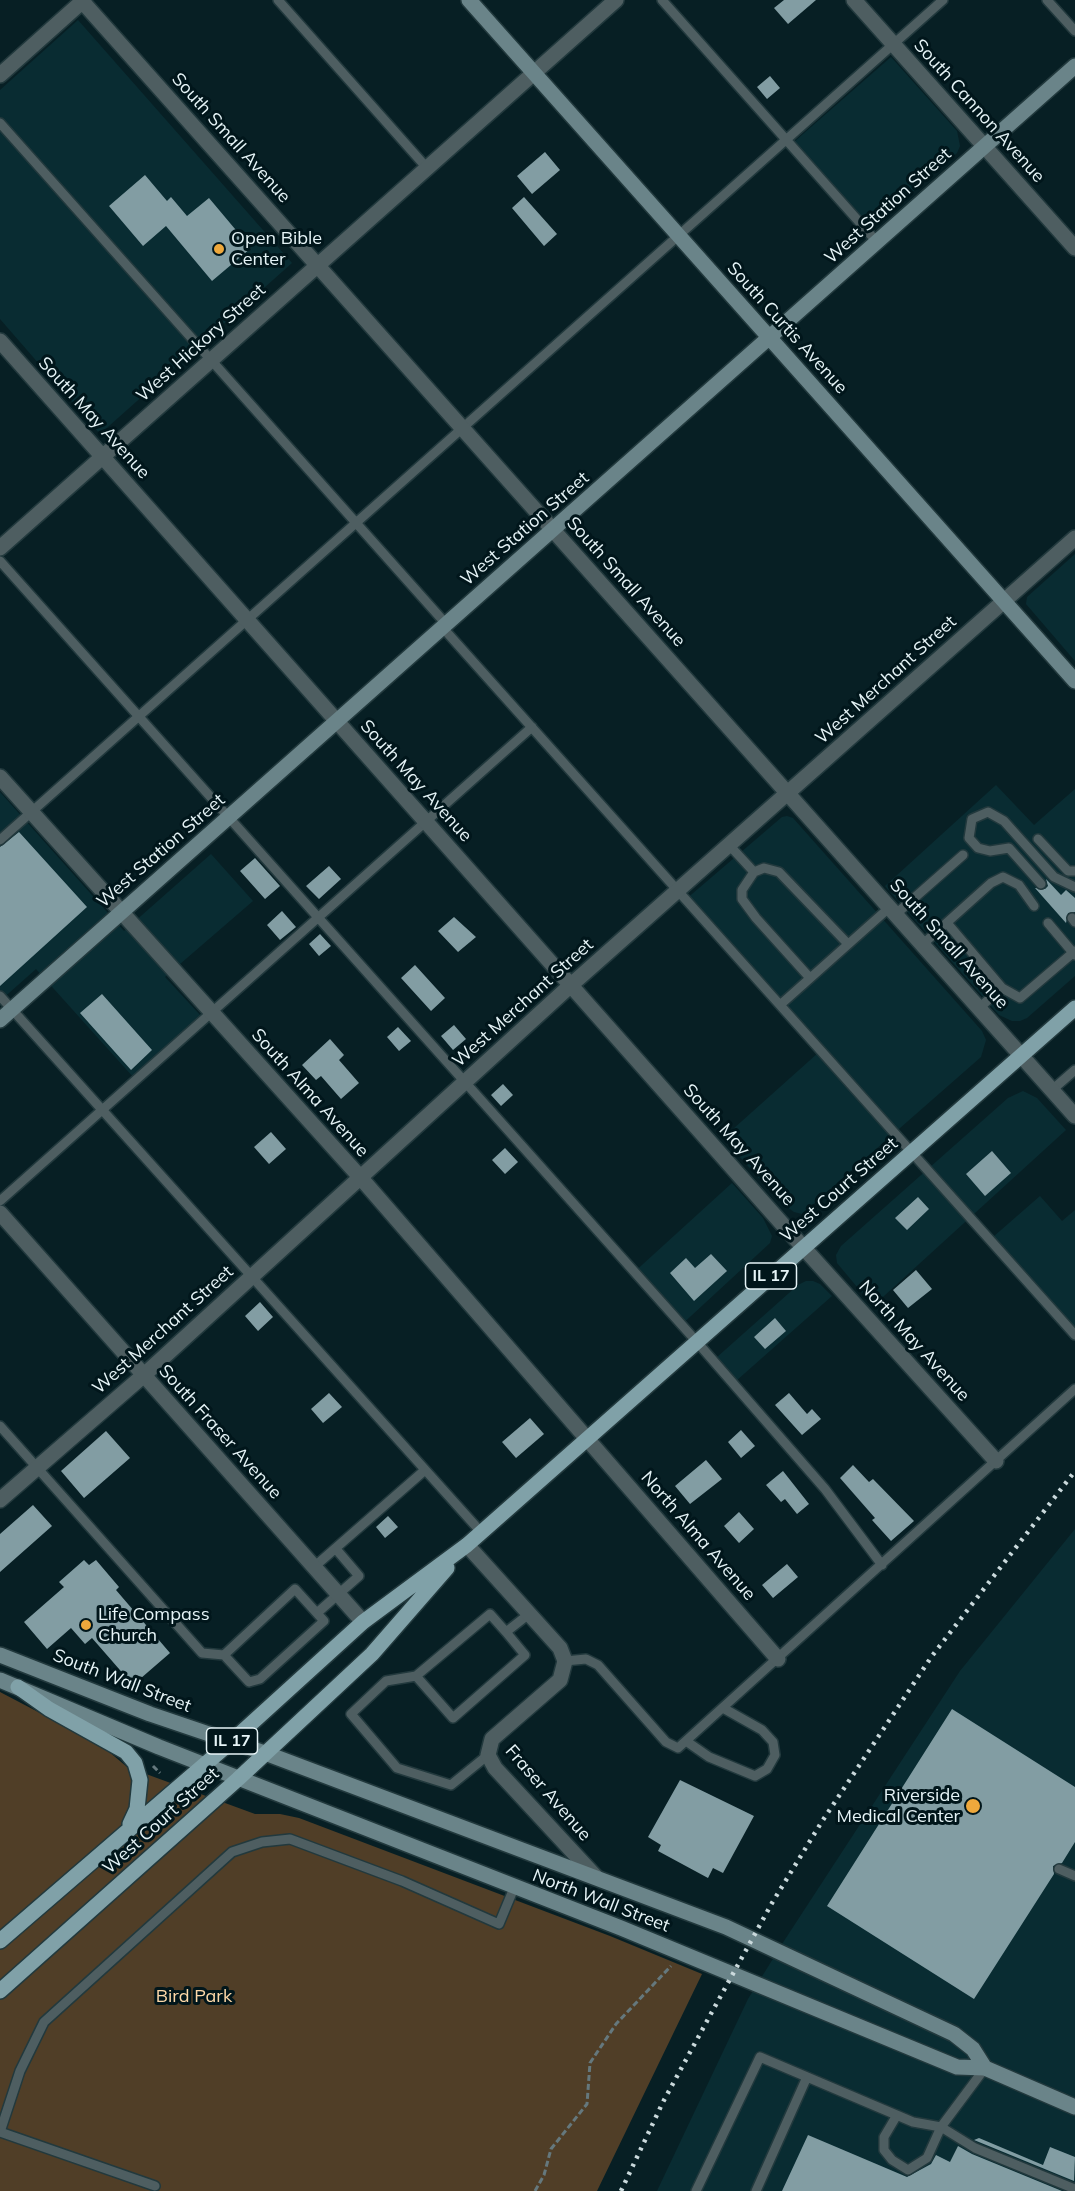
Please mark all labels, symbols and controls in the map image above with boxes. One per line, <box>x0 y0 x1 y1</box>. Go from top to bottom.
street label: South Cannon Avenue <box>909 35 1049 187</box>
street label: South Small Avenue <box>167 69 295 207</box>
street label: West Station Street <box>820 144 956 268</box>
place label: Open Bible Center <box>231 228 322 270</box>
marker: Open Bible Center <box>212 242 226 256</box>
street label: South Curtis Avenue <box>722 258 852 398</box>
street label: West Hickory Street <box>132 279 270 407</box>
street label: South May Avenue <box>34 353 154 483</box>
street label: West Station Street <box>456 467 594 591</box>
street label: South Small Avenue <box>562 513 690 651</box>
street label: West Merchant Street <box>811 611 961 749</box>
street label: South May Avenue <box>356 716 476 846</box>
street label: West Station Street <box>92 789 230 913</box>
street label: South Small Avenue <box>885 875 1013 1013</box>
street label: West Merchant Street <box>448 934 598 1072</box>
street label: South Alma Avenue <box>247 1024 373 1162</box>
street label: South May Avenue <box>679 1080 799 1210</box>
street label: West Court Street <box>776 1133 902 1247</box>
street label: West Merchant Street <box>88 1261 238 1399</box>
road number: IL 17 <box>746 1263 796 1289</box>
street label: North May Avenue <box>854 1276 974 1406</box>
street label: South Fraser Avenue <box>154 1360 286 1504</box>
street label: North Alma Avenue <box>636 1467 760 1605</box>
place label: Life Compass Church <box>98 1604 210 1646</box>
marker: Life Compass Church <box>79 1618 93 1632</box>
street label: South Wall Street <box>50 1645 194 1717</box>
road number: IL 17 <box>206 1728 258 1754</box>
street label: Fraser Avenue <box>501 1741 595 1845</box>
street label: West Court Street <box>99 1763 223 1879</box>
place label: Riverside Medical Center <box>837 1785 960 1828</box>
marker: Riverside Medical Center <box>964 1797 982 1815</box>
street label: North Wall Street <box>529 1865 673 1937</box>
park label: Bird Park <box>156 1986 232 2008</box>

